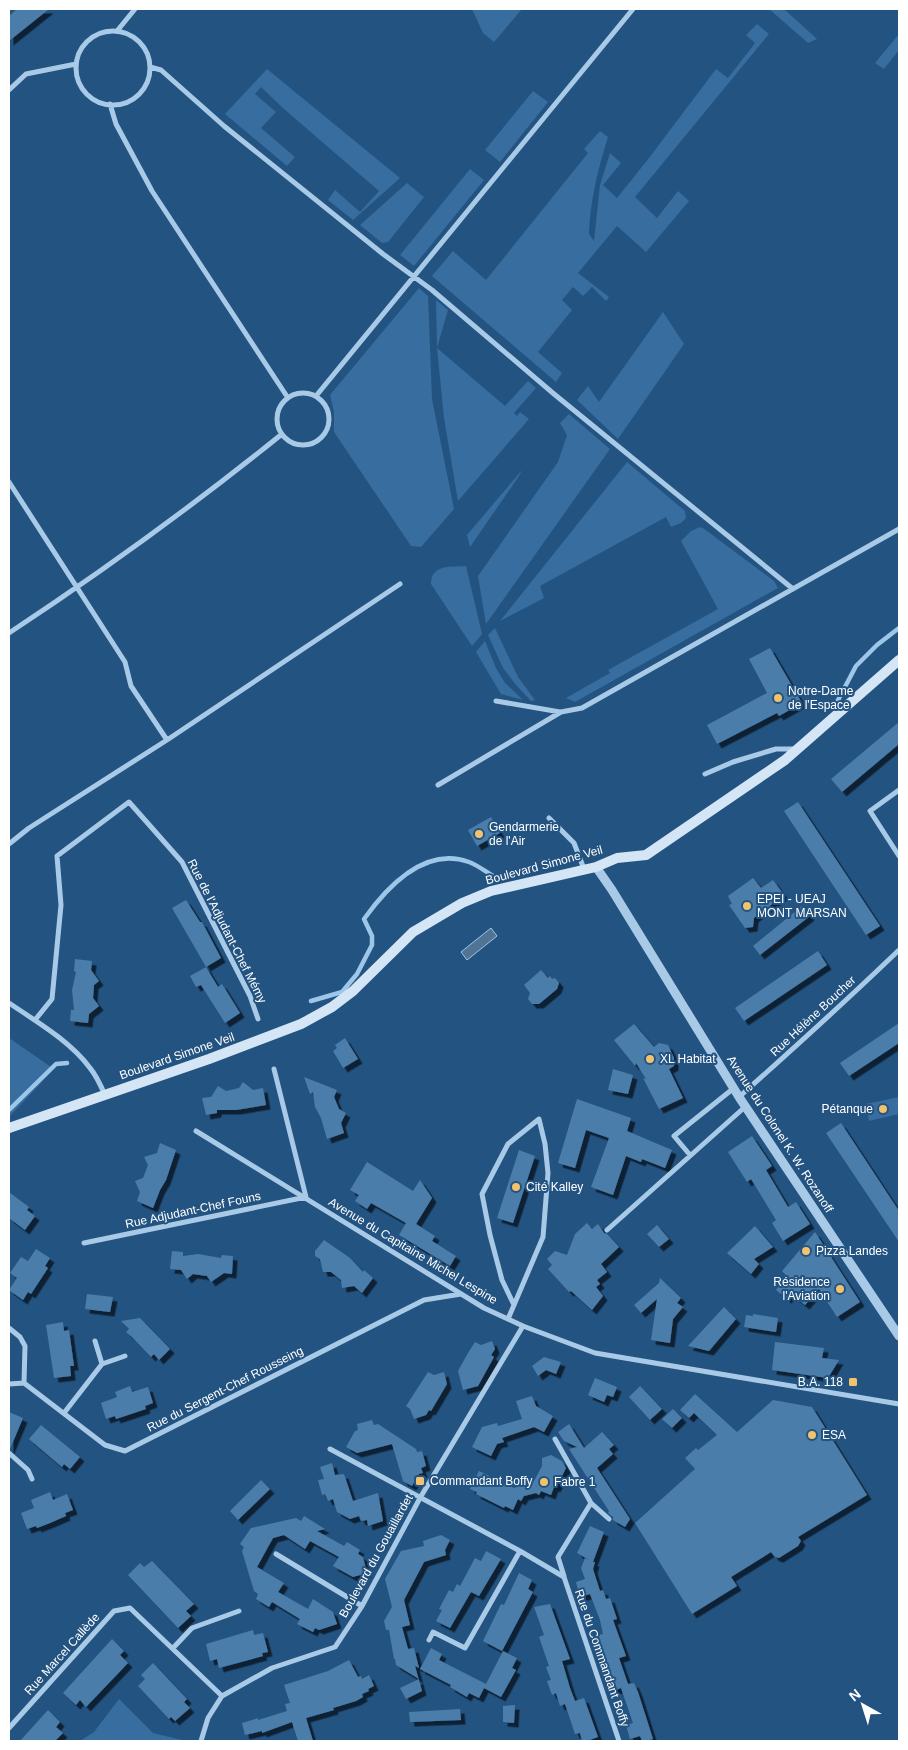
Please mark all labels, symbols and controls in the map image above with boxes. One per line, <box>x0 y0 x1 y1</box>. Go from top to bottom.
place label: Notre-Dame de l'Espace <box>788 684 854 712</box>
marker: Notre-Dame de l'Espace <box>772 692 784 704</box>
place label: Gendarmerie de l'Air <box>489 820 559 848</box>
marker: Gendarmerie de l'Air <box>473 828 485 840</box>
street label: Boulevard Simone Veil <box>484 843 604 887</box>
street label: Rue de l'Adjudant-Chef Mémy <box>185 857 269 1005</box>
place label: EPEI - UEAJ MONT MARSAN <box>757 892 847 920</box>
marker: EPEI - UEAJ MONT MARSAN <box>741 900 753 912</box>
street label: Rue Hélène Boucher <box>767 973 859 1059</box>
street label: Boulevard Simone Veil <box>118 1030 236 1082</box>
place label: XL Habitat <box>660 1052 716 1066</box>
marker: XL Habitat <box>644 1053 656 1065</box>
street label: Avenue du Colonel K. W. Rozanoff <box>724 1053 836 1216</box>
place label: Pétanque <box>822 1102 873 1116</box>
marker: Pétanque <box>877 1103 889 1115</box>
place label: Cité Kalley <box>526 1180 583 1194</box>
marker: Cité Kalley <box>510 1181 522 1193</box>
street label: Rue Adjudant-Chef Founs <box>124 1189 262 1231</box>
street label: Avenue du Capitaine Michel Lespine <box>326 1195 500 1307</box>
place label: Pizza Landes <box>816 1244 888 1258</box>
marker: Pizza Landes <box>800 1245 812 1257</box>
place label: Résidence l'Aviation <box>773 1275 830 1303</box>
marker: Résidence l'Aviation <box>834 1283 846 1295</box>
street label: Rue du Sergent-Chef Rousseing <box>145 1343 305 1435</box>
place label: B.A. 118 <box>798 1375 843 1389</box>
marker: B.A. 118 <box>847 1376 859 1388</box>
place label: ESA <box>822 1428 846 1442</box>
marker: ESA <box>806 1429 818 1441</box>
place label: Commandant Boffy <box>430 1474 533 1488</box>
marker: Commandant Boffy <box>414 1475 426 1487</box>
place label: Fabre 1 <box>554 1475 596 1489</box>
marker: Fabre 1 <box>538 1476 550 1488</box>
street label: Boulevard du Gouaillardet <box>336 1491 416 1620</box>
street label: Rue du Commandant Boffy <box>572 1587 632 1729</box>
street label: Rue Marcel Callède <box>22 1610 103 1698</box>
north arrow <box>838 1680 888 1730</box>
text: N <box>846 1685 864 1704</box>

